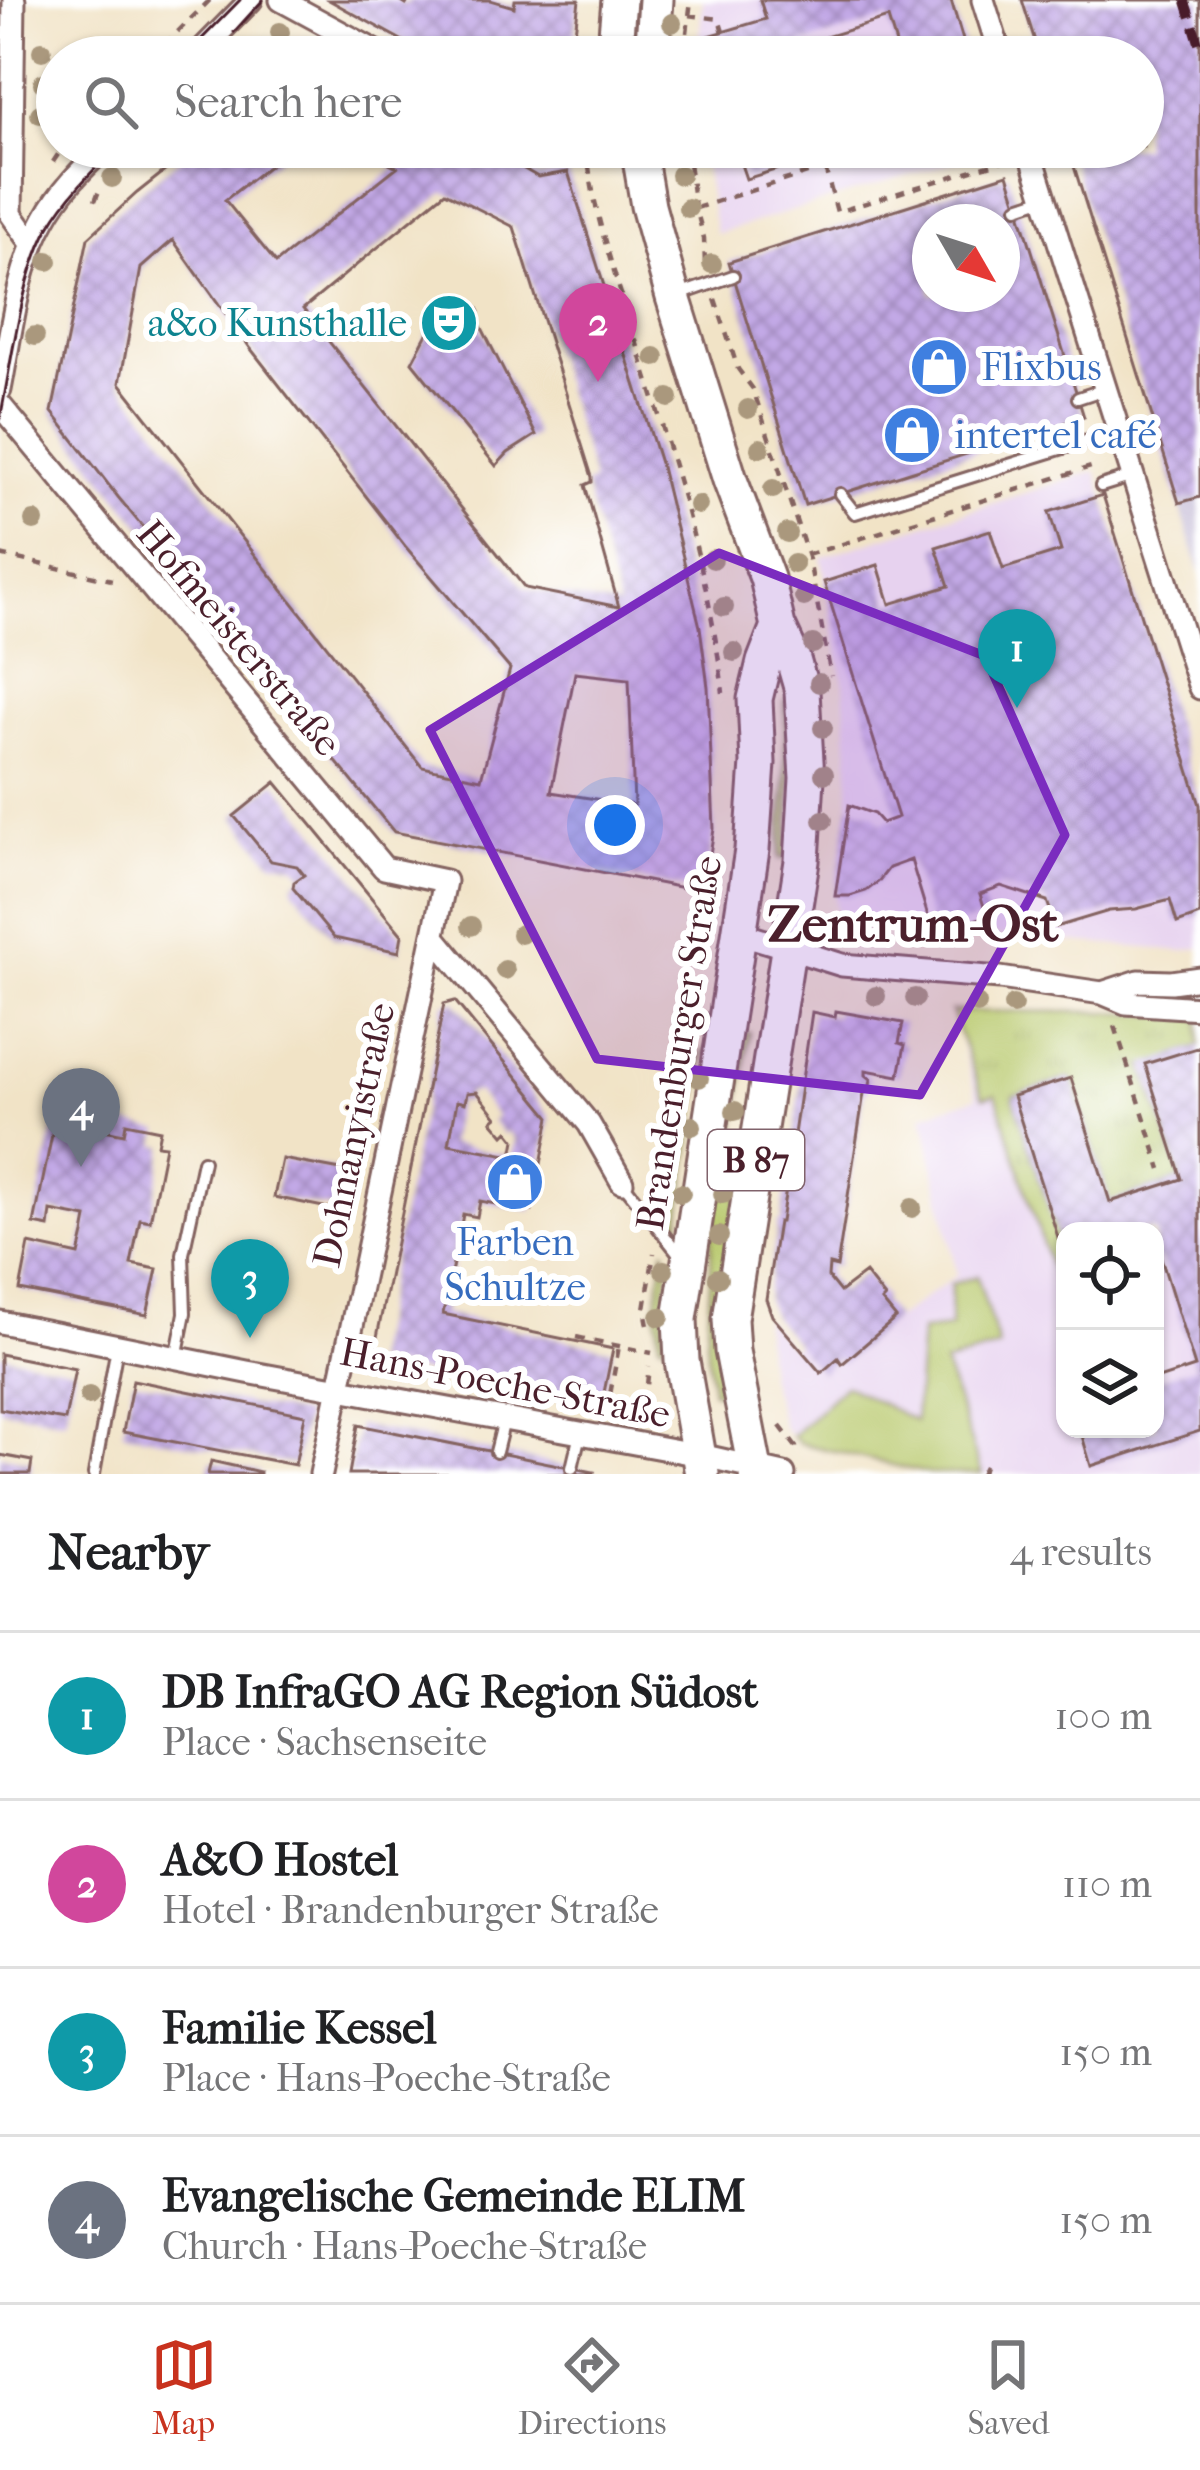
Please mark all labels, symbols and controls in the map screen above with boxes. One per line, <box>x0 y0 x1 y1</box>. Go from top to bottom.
search box <box>36 36 1164 168</box>
icon: search <box>78 69 144 135</box>
text: Search here <box>174 76 402 129</box>
north arrow <box>912 204 1020 312</box>
pin: 2 <box>559 283 637 382</box>
theatre icon: a&o Kunsthalle <box>418 292 480 354</box>
place label: a&o Kunsthalle <box>148 300 407 346</box>
shop icon: Flixbus <box>908 336 970 398</box>
place label: Flixbus <box>981 344 1102 390</box>
shop icon: intertel café <box>881 404 943 466</box>
place label: intertel café <box>954 412 1157 458</box>
street label: Hofmeisterstraße <box>127 511 351 765</box>
pin: 1 <box>978 609 1056 708</box>
your location <box>585 795 645 855</box>
street label: Brandenburger Straße <box>627 852 731 1234</box>
district label: Zentrum-Ost <box>768 894 1059 954</box>
street label: Dohnanyistraße <box>304 999 404 1271</box>
pin: 4 <box>42 1068 120 1167</box>
road number: B 87 <box>708 1130 804 1190</box>
shop icon: Farben Schultze <box>484 1151 546 1213</box>
place label: Farben Schultze <box>444 1219 586 1310</box>
map controls <box>1056 1222 1164 1438</box>
button: locate <box>1056 1222 1164 1330</box>
pin: 3 <box>211 1239 289 1338</box>
street label: Hans-Poeche-Straße <box>336 1328 674 1438</box>
button: layers <box>1056 1330 1164 1438</box>
text: Nearby <box>48 1522 209 1582</box>
text: 4 results <box>1010 1529 1152 1575</box>
text: DB InfraGO AG Region Südost <box>162 1666 758 1719</box>
text: 1 <box>80 1693 94 1739</box>
text: 100 m <box>1054 1693 1152 1739</box>
text: Place · Sachsenseite <box>162 1719 487 1765</box>
text: A&O Hostel <box>162 1834 398 1887</box>
text: 2 <box>77 1861 97 1907</box>
text: 110 m <box>1062 1861 1152 1907</box>
text: Hotel · Brandenburger Straße <box>162 1887 659 1933</box>
text: Familie Kessel <box>162 2002 437 2055</box>
text: 3 <box>79 2029 95 2075</box>
text: 150 m <box>1059 2029 1152 2075</box>
text: Place · Hans-Poeche-Straße <box>162 2055 611 2101</box>
text: Evangelische Gemeinde ELIM <box>162 2170 745 2223</box>
text: 4 <box>75 2197 99 2243</box>
text: 150 m <box>1059 2197 1152 2243</box>
text: Church · Hans-Poeche-Straße <box>162 2223 647 2269</box>
tab: Map <box>151 2332 217 2443</box>
tab: Directions <box>518 2332 666 2443</box>
tab: Saved <box>968 2332 1049 2443</box>

